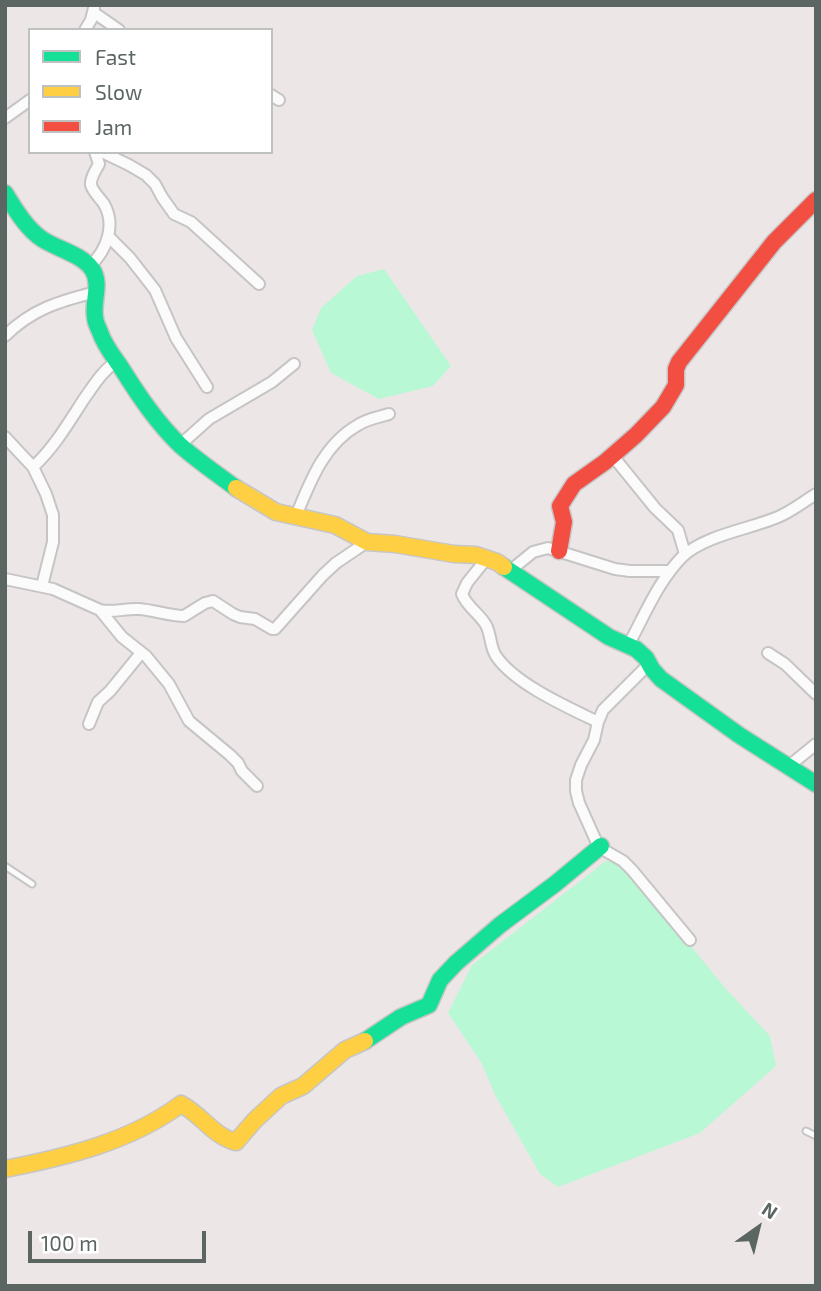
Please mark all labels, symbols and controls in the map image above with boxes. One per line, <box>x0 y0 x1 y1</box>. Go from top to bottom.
legend <box>28 28 273 154</box>
text: Fast <box>95 44 136 69</box>
text: Slow <box>95 79 142 104</box>
text: Jam <box>95 114 132 139</box>
north arrow <box>723 1193 793 1263</box>
text: N <box>758 1197 782 1224</box>
scale bar <box>32 1218 210 1262</box>
text: 100 m <box>41 1230 98 1255</box>

